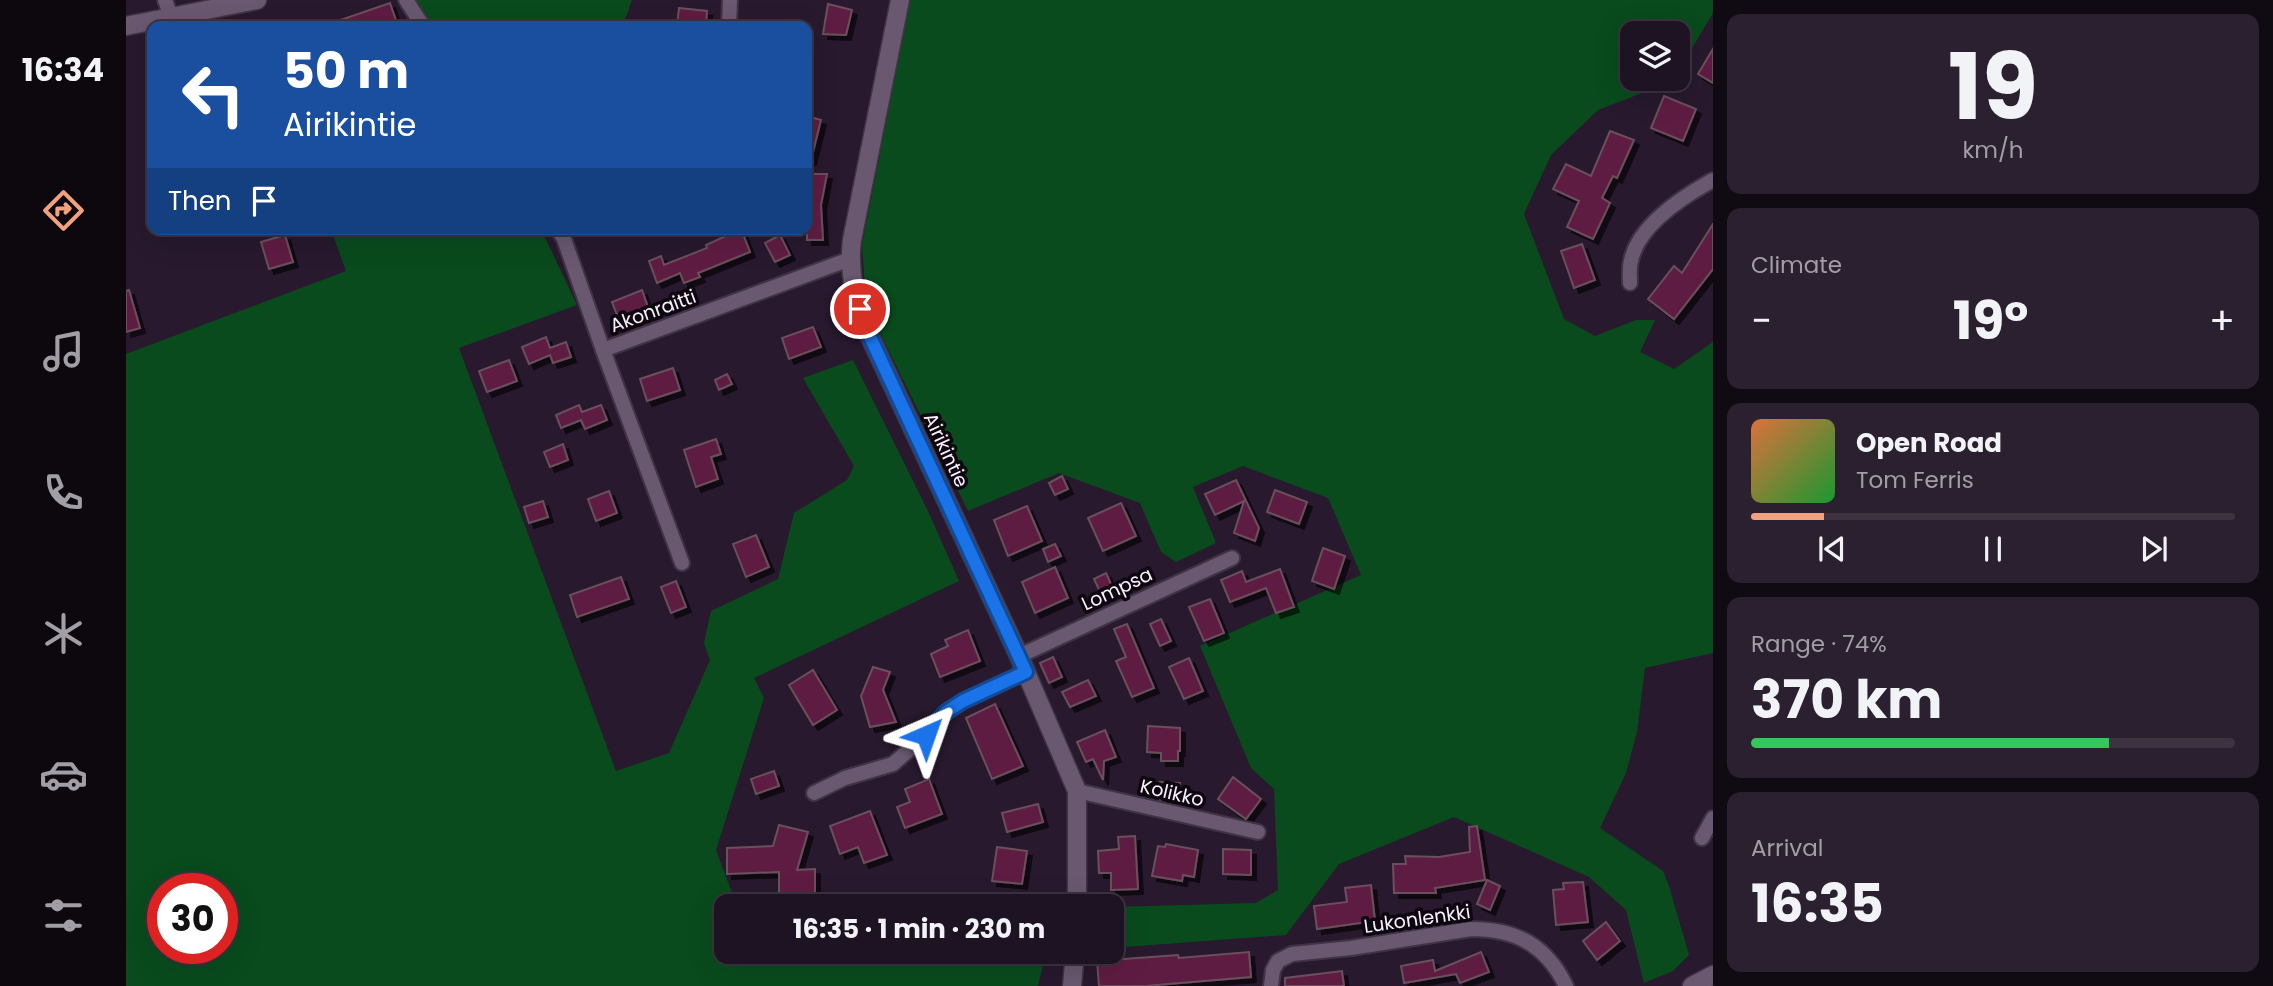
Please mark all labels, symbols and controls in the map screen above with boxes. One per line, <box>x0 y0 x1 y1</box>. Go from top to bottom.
map controls <box>1620 21 1690 91</box>
button: layers <box>1620 21 1690 91</box>
text: 19 <box>1948 23 2038 151</box>
text: 50 m <box>283 37 409 105</box>
text: 16:34 <box>22 47 104 92</box>
icon: left <box>168 49 259 140</box>
text: Airikintie <box>283 102 416 147</box>
text: km/h <box>1962 134 2024 166</box>
icon: arrive <box>245 182 283 220</box>
text: Then <box>168 183 231 219</box>
icon: directions <box>39 186 88 235</box>
text: Climate <box>1751 249 1842 281</box>
pin <box>830 279 890 339</box>
street label: Akonraitti <box>606 283 700 339</box>
text: 19° <box>1953 284 2028 357</box>
icon: arrive <box>841 290 879 328</box>
text: − <box>1751 294 1772 347</box>
text: + <box>2209 294 2235 347</box>
icon: music <box>39 327 88 376</box>
street label: Airikintie <box>917 408 975 492</box>
text: Open Road <box>1856 425 2002 461</box>
text: Tom Ferris <box>1856 464 1974 496</box>
icon: phone <box>39 468 88 517</box>
icon: previous <box>1813 530 1851 568</box>
icon: pause <box>1974 530 2012 568</box>
icon: next <box>2135 530 2173 568</box>
street label: Lompsa <box>1077 561 1157 617</box>
icon: climate <box>39 609 88 658</box>
text: Range · 74% <box>1751 628 1887 660</box>
text: 370 km <box>1751 663 1942 736</box>
position arrow <box>889 698 963 772</box>
icon: car <box>39 750 88 799</box>
street label: Kolikko <box>1137 773 1207 813</box>
text: Arrival <box>1751 832 1823 864</box>
text: 16:35 <box>1751 867 1884 940</box>
speed limit sign: 30 <box>147 873 238 964</box>
icon: filters <box>39 891 88 940</box>
street label: Lukonlenkki <box>1362 898 1472 940</box>
text: 16:35 · 1 min · 230 m <box>793 911 1045 947</box>

